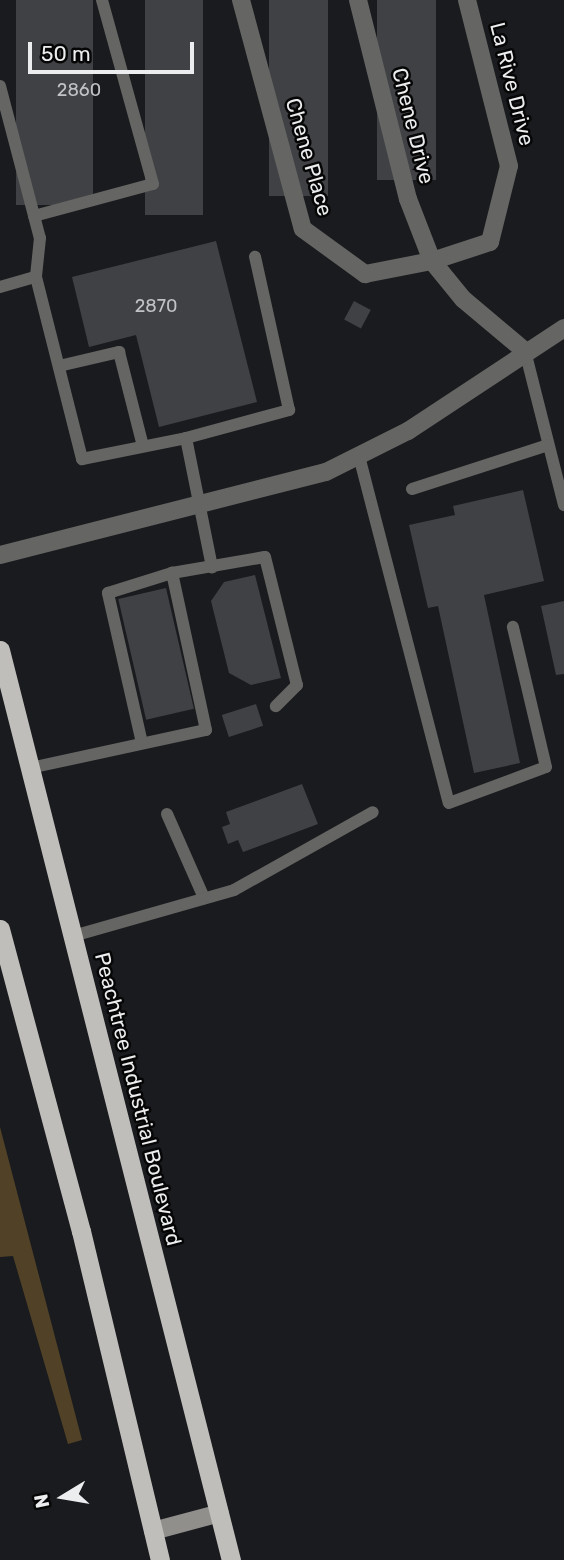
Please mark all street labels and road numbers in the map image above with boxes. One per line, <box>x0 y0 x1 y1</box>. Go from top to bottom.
street label: La Rive Drive <box>485 20 539 148</box>
street label: Chene Drive <box>386 65 440 187</box>
street label: Chene Place <box>280 95 338 219</box>
street label: Peachtree Industrial Boulevard <box>89 950 187 1248</box>

